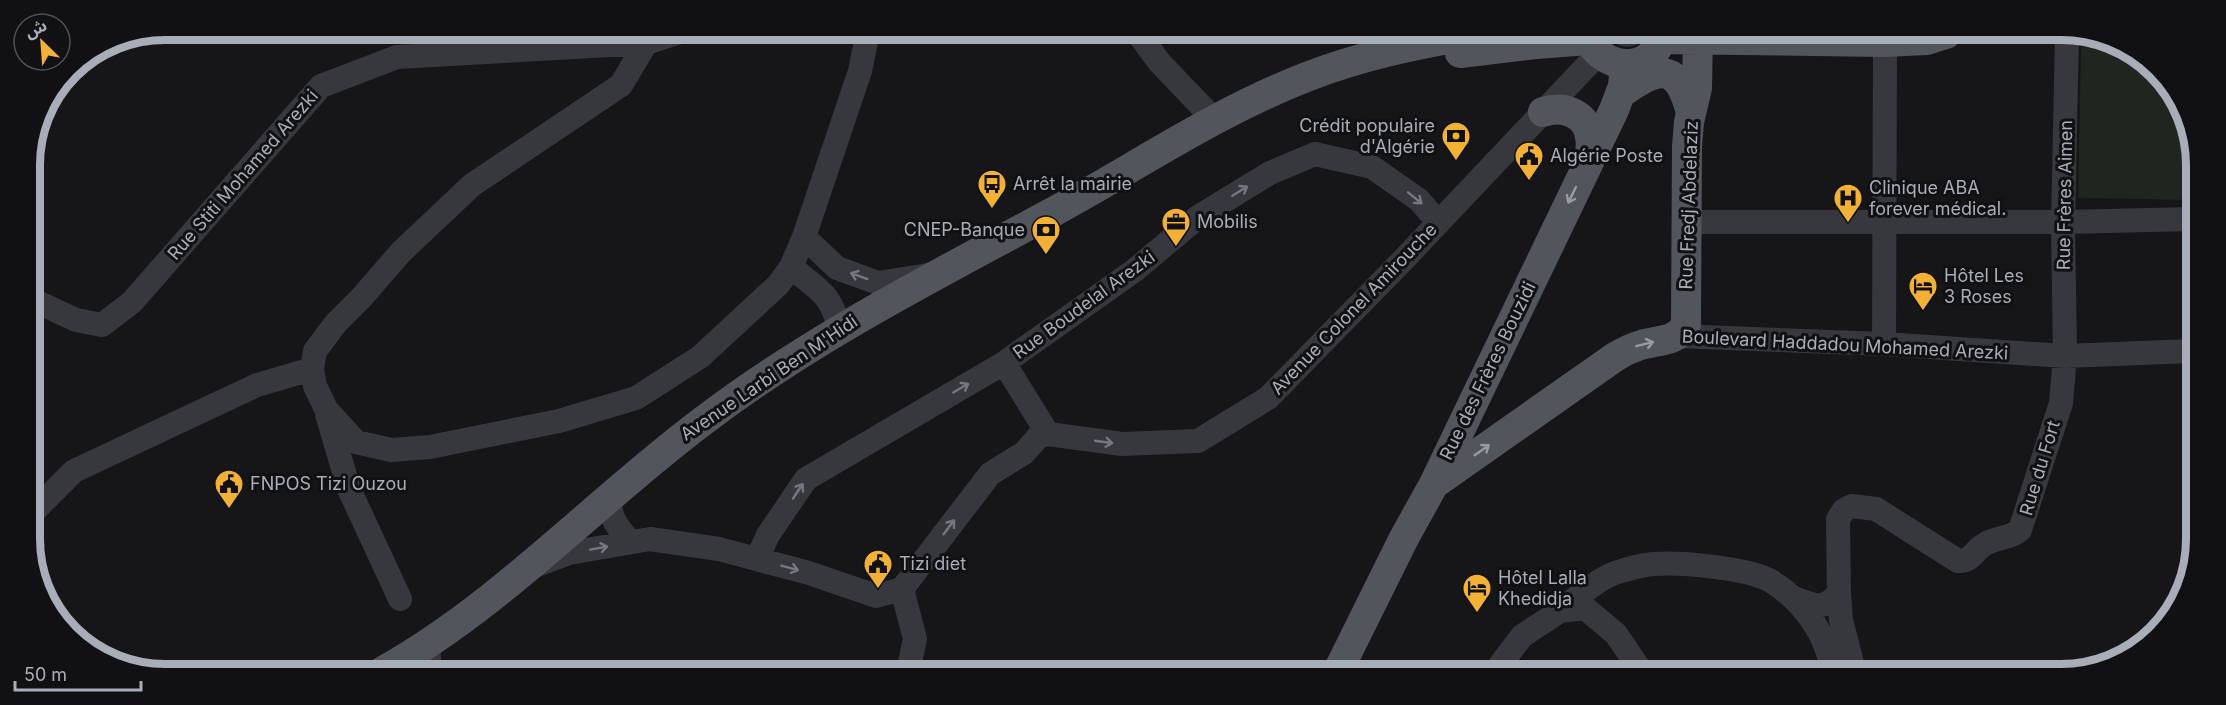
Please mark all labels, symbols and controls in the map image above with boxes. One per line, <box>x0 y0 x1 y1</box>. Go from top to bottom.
north arrow <box>12 12 72 72</box>
text: ش <box>22 15 50 42</box>
street label: Rue Stiti Mohamed Arezki <box>163 85 322 264</box>
place label: Crédit populaire d'Algérie <box>1299 115 1435 157</box>
bank icon: Crédit populaire d'Algérie <box>1440 120 1472 162</box>
street label: Rue Fredj Abdelaziz <box>1675 120 1702 290</box>
street label: Rue Frères Aimen <box>2053 120 2076 270</box>
public building icon: Algérie Poste <box>1513 140 1545 182</box>
place label: Algérie Poste <box>1550 145 1663 166</box>
bus stop icon: Arrêt la mairie <box>976 168 1008 210</box>
place label: Arrêt la mairie <box>1013 173 1132 194</box>
place label: Clinique ABA forever médical. <box>1869 177 2006 219</box>
hospital icon: Clinique ABA forever médical. <box>1832 182 1864 224</box>
one-way arrow <box>1231 185 1248 197</box>
one-way arrow <box>1566 186 1578 204</box>
one-way arrow <box>1407 192 1423 205</box>
office icon: Mobilis <box>1160 206 1192 248</box>
place label: Mobilis <box>1197 211 1258 232</box>
bank icon: CNEP-Banque <box>1030 214 1062 256</box>
place label: CNEP-Banque <box>904 219 1025 240</box>
street label: Avenue Colonel Amirouche <box>1266 219 1441 399</box>
street label: Rue Boudelal Arezki <box>1009 246 1159 363</box>
place label: Hôtel Les 3 Roses <box>1944 265 2024 307</box>
one-way arrow <box>850 269 869 280</box>
hotel icon: Hôtel Les 3 Roses <box>1907 270 1939 312</box>
street label: Rue des Frères Bouzidi <box>1435 278 1540 463</box>
street label: Avenue Larbi Ben M'Hidi <box>676 310 861 445</box>
street label: Boulevard Haddadou Mohamed Arezki <box>1681 325 2009 364</box>
one-way arrow <box>1635 338 1654 350</box>
one-way arrow <box>952 381 969 393</box>
street label: Rue du Fort <box>2015 418 2064 518</box>
one-way arrow <box>1094 436 1113 447</box>
one-way arrow <box>1474 444 1490 457</box>
public building icon: FNPOS Tizi Ouzou <box>213 468 245 510</box>
place label: FNPOS Tizi Ouzou <box>250 473 407 494</box>
one-way arrow <box>791 483 804 500</box>
one-way arrow <box>943 520 956 536</box>
one-way arrow <box>589 542 609 553</box>
public building icon: Tizi diet <box>862 548 894 590</box>
place label: Tizi diet <box>899 553 966 574</box>
one-way arrow <box>780 563 799 574</box>
place label: Hôtel Lalla Khedidja <box>1498 567 1587 609</box>
hotel icon: Hôtel Lalla Khedidja <box>1461 572 1493 614</box>
scale bar <box>15 654 141 692</box>
text: 50 m <box>24 664 67 685</box>

